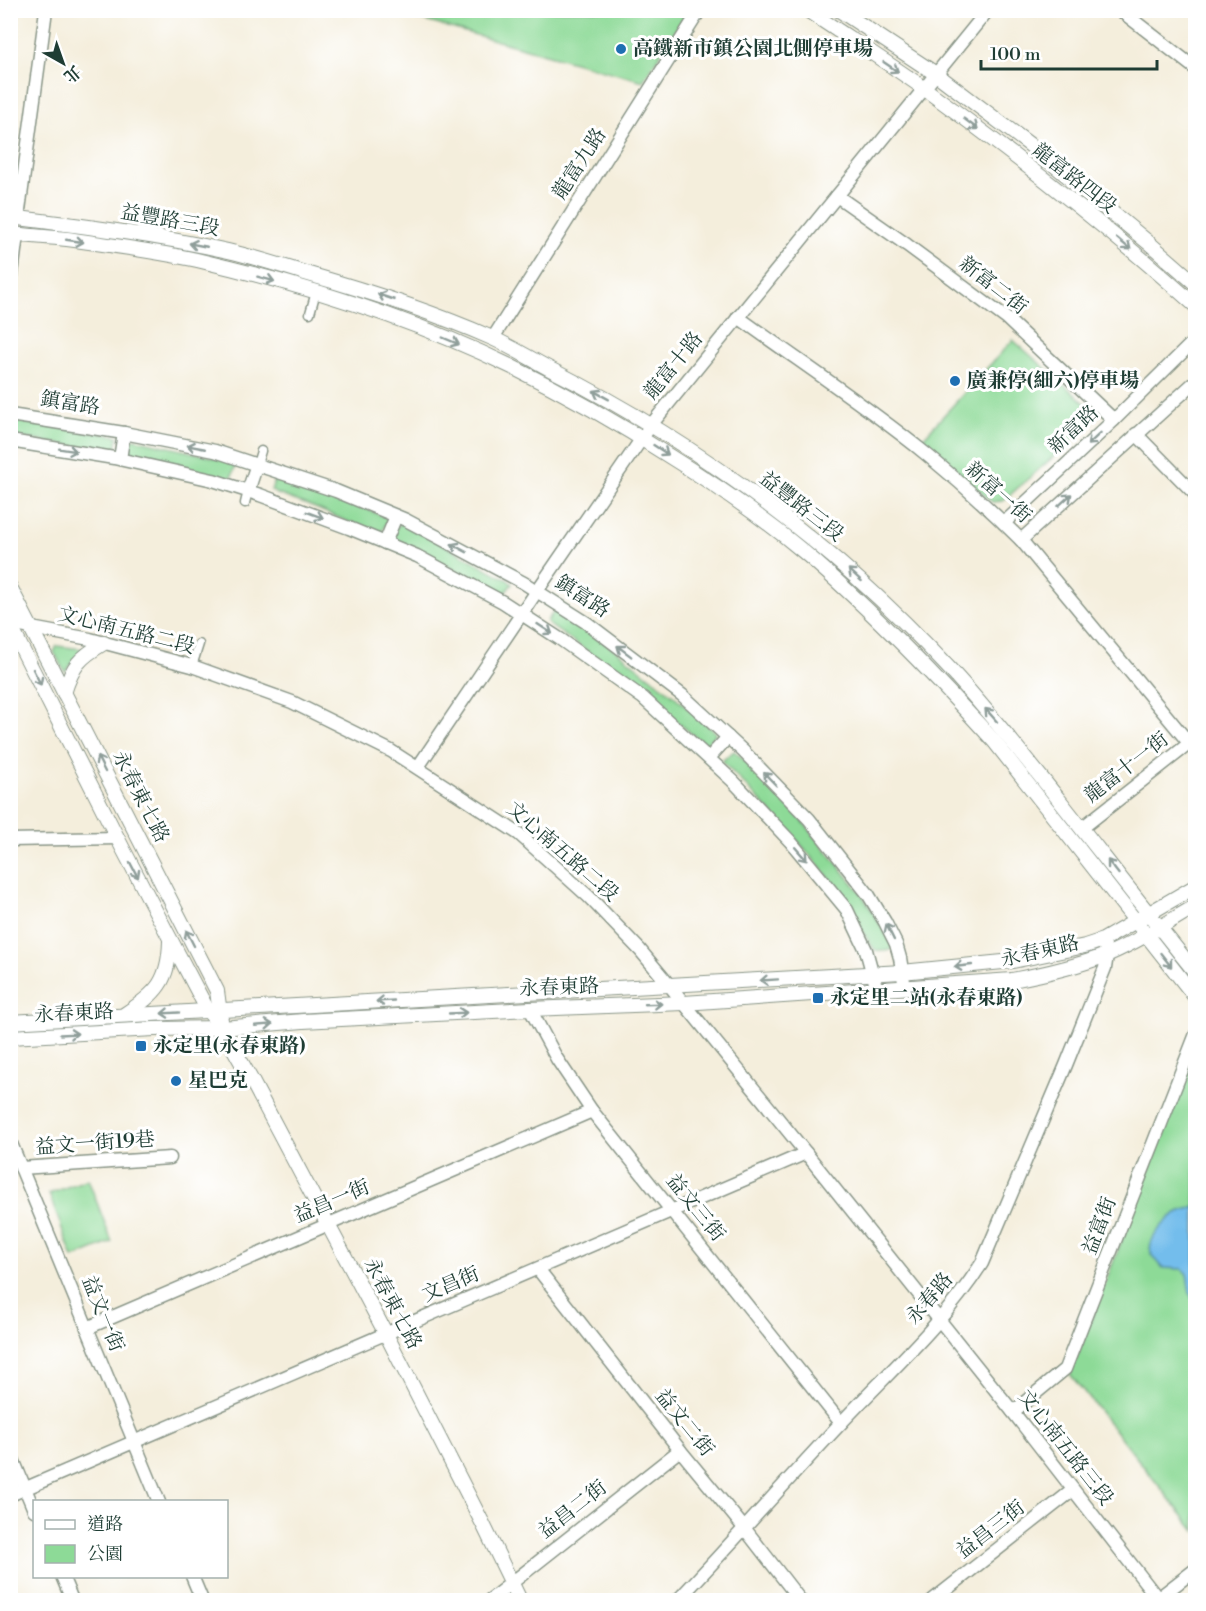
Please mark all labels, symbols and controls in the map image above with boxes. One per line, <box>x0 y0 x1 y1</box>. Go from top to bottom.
north arrow <box>33 33 93 93</box>
scale bar <box>981 33 1156 71</box>
place label: 高鐵新市鎮公園北側停車場 <box>633 37 873 62</box>
marker: 高鐵新市鎮公園北側停車場 <box>614 42 628 56</box>
text: 100 m <box>990 43 1041 66</box>
text: 北 <box>59 61 85 87</box>
one-way arrow <box>882 61 899 73</box>
one-way arrow <box>963 118 979 131</box>
street label: 龍富九路 <box>548 124 612 204</box>
street label: 龍富路四段 <box>1027 138 1121 220</box>
street label: 益豐路三段 <box>119 200 221 242</box>
one-way arrow <box>65 235 85 246</box>
one-way arrow <box>1116 238 1132 251</box>
one-way arrow <box>189 239 208 250</box>
street label: 新富二街 <box>954 252 1032 320</box>
one-way arrow <box>257 274 276 285</box>
one-way arrow <box>377 290 396 301</box>
street label: 龍富十路 <box>639 327 709 405</box>
one-way arrow <box>441 336 460 347</box>
place label: 廣兼停(細六)停車場 <box>967 369 1139 394</box>
marker: 廣兼停(細六)停車場 <box>948 374 962 388</box>
street label: 鎮富路 <box>38 387 102 421</box>
one-way arrow <box>593 389 610 401</box>
street label: 新富路 <box>1044 400 1104 460</box>
one-way arrow <box>1087 432 1102 446</box>
one-way arrow <box>187 441 206 452</box>
one-way arrow <box>58 445 78 456</box>
one-way arrow <box>652 445 669 457</box>
street label: 新富一街 <box>960 457 1036 529</box>
street label: 益豐路三段 <box>754 466 848 548</box>
one-way arrow <box>1057 493 1072 507</box>
one-way arrow <box>305 510 324 521</box>
one-way arrow <box>450 542 468 553</box>
one-way arrow <box>848 568 863 582</box>
street label: 鎮富路 <box>550 570 614 624</box>
street label: 文心南五路二段 <box>55 602 197 660</box>
one-way arrow <box>536 624 553 636</box>
one-way arrow <box>616 644 632 657</box>
one-way arrow <box>31 668 43 685</box>
one-way arrow <box>984 708 998 723</box>
street label: 龍富十一街 <box>1080 727 1174 809</box>
street label: 永春東七路 <box>106 747 174 847</box>
one-way arrow <box>94 755 106 773</box>
one-way arrow <box>763 771 778 786</box>
street label: 文心南五路二段 <box>501 797 623 907</box>
one-way arrow <box>794 846 808 861</box>
one-way arrow <box>1106 859 1119 875</box>
one-way arrow <box>128 861 140 878</box>
one-way arrow <box>883 924 895 942</box>
one-way arrow <box>184 929 195 947</box>
street label: 永春東路 <box>998 931 1082 973</box>
one-way arrow <box>1159 951 1172 967</box>
one-way arrow <box>954 961 973 972</box>
street label: 永春東路 <box>519 974 599 1002</box>
one-way arrow <box>759 974 779 985</box>
place label: 永定里二站(永春東路) <box>830 986 1022 1011</box>
marker: 永定里二站(永春東路) <box>811 991 825 1005</box>
one-way arrow <box>376 996 396 1007</box>
street label: 永春東路 <box>33 999 115 1029</box>
one-way arrow <box>643 999 663 1010</box>
one-way arrow <box>448 1007 468 1018</box>
one-way arrow <box>160 1008 180 1019</box>
one-way arrow <box>253 1019 273 1030</box>
one-way arrow <box>58 1029 78 1040</box>
place label: 永定里(永春東路) <box>153 1034 305 1059</box>
marker: 永定里(永春東路) <box>134 1039 148 1053</box>
place label: 星巴克 <box>188 1069 248 1094</box>
marker: 星巴克 <box>169 1074 183 1088</box>
street label: 益文一街19巷 <box>34 1127 156 1161</box>
street label: 益文三街 <box>660 1169 730 1247</box>
street label: 益昌一街 <box>290 1175 374 1229</box>
street label: 益富街 <box>1078 1194 1122 1258</box>
street label: 永春東七路 <box>357 1254 427 1354</box>
street label: 文昌街 <box>419 1262 483 1308</box>
street label: 永春路 <box>901 1268 959 1330</box>
street label: 益文一街 <box>75 1272 129 1356</box>
street label: 益文二街 <box>649 1384 719 1462</box>
street label: 文心南五路三段 <box>1012 1385 1118 1511</box>
street label: 益昌二街 <box>534 1476 612 1544</box>
street label: 益昌三街 <box>952 1496 1030 1564</box>
legend <box>33 1500 228 1578</box>
text: 道路 <box>87 1513 123 1536</box>
text: 公園 <box>87 1543 123 1566</box>

